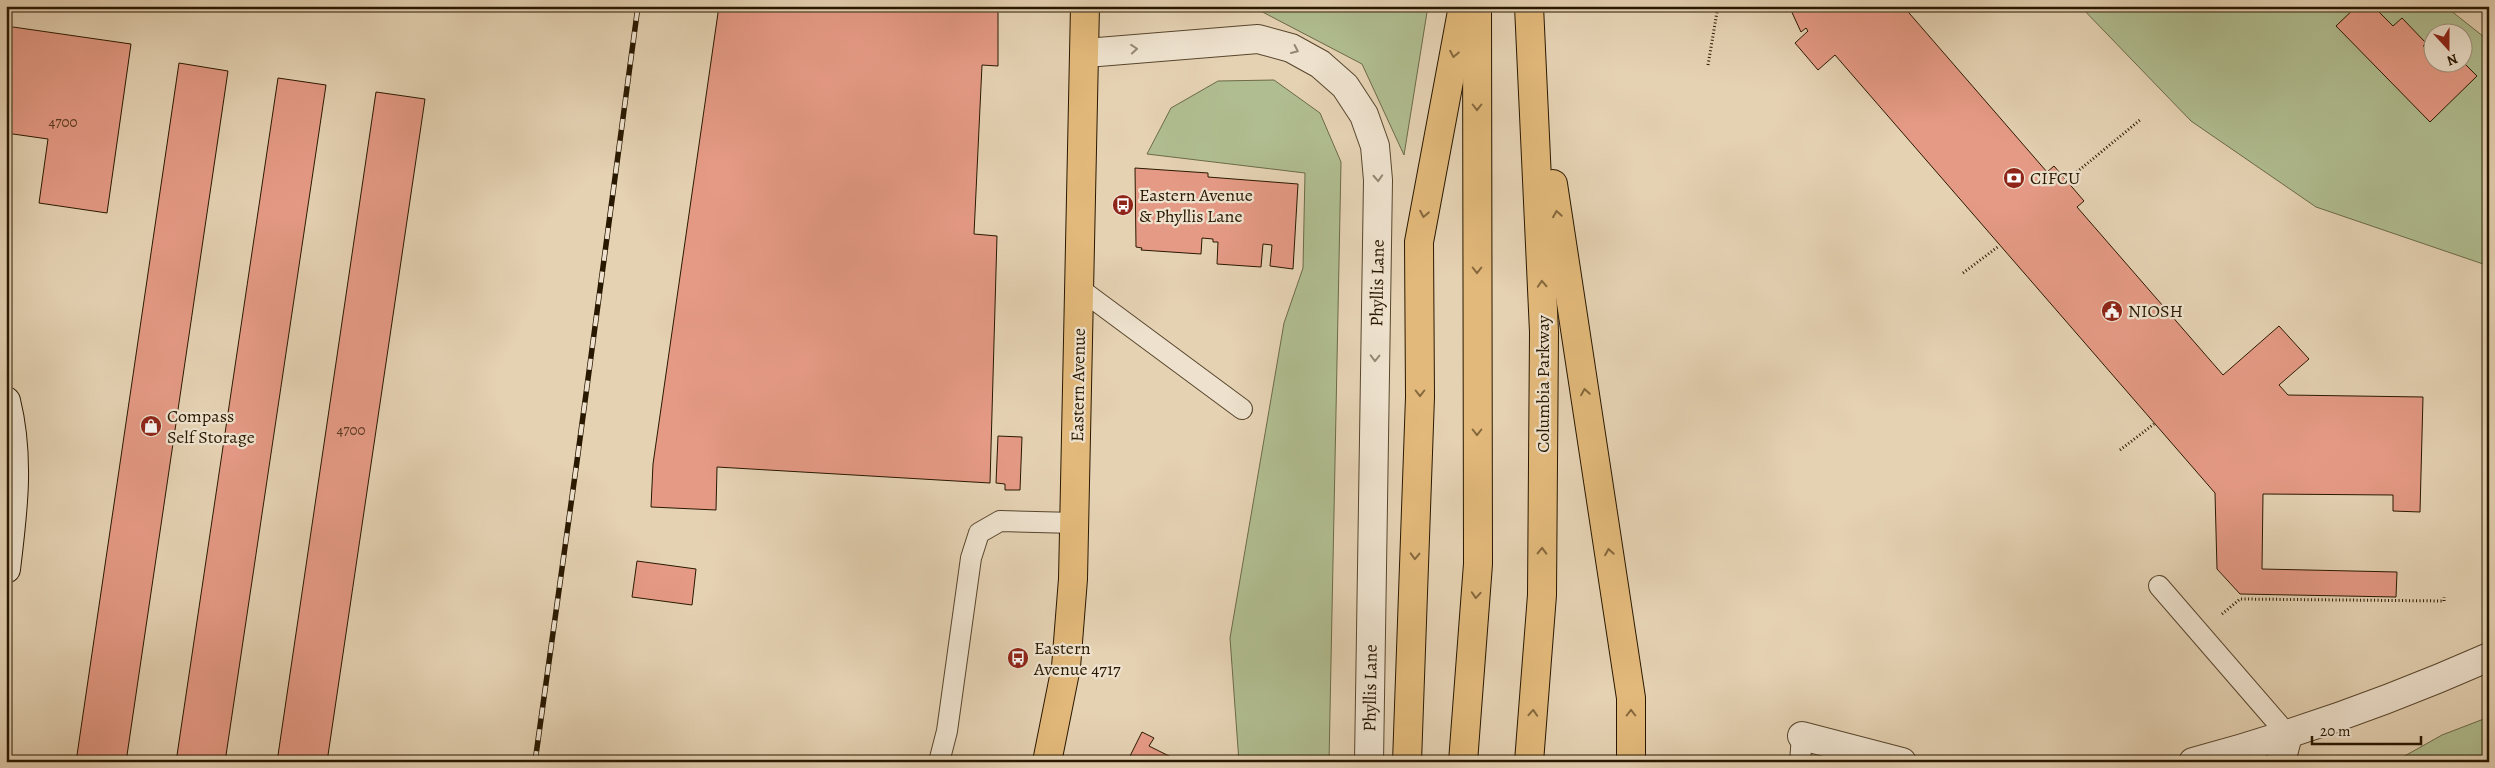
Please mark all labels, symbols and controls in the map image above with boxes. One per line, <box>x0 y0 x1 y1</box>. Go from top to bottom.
north arrow <box>2422 22 2472 72</box>
one-way arrow <box>1131 44 1139 55</box>
one-way arrow <box>1289 44 1298 54</box>
text: N <box>2444 49 2461 70</box>
one-way arrow <box>1449 50 1460 59</box>
one-way arrow <box>1472 104 1482 112</box>
house number: 4700 <box>48 112 78 132</box>
bank icon: CIFCU <box>2002 166 2026 190</box>
place label: CIFCU <box>2030 166 2080 190</box>
one-way arrow <box>1372 175 1383 183</box>
place label: Eastern Avenue & Phyllis Lane <box>1139 183 1253 228</box>
bus stop icon: Eastern Avenue & Phyllis Lane <box>1111 193 1135 217</box>
one-way arrow <box>1553 209 1563 218</box>
one-way arrow <box>1420 210 1430 218</box>
street label: Phyllis Lane <box>1364 239 1390 327</box>
one-way arrow <box>1472 266 1482 274</box>
one-way arrow <box>1537 279 1548 287</box>
public building icon: NIOSH <box>2100 299 2124 323</box>
place label: NIOSH <box>2128 299 2183 323</box>
street label: Columbia Parkway <box>1531 314 1555 453</box>
street label: Eastern Avenue <box>1065 328 1091 442</box>
one-way arrow <box>1370 355 1381 363</box>
one-way arrow <box>1580 387 1590 396</box>
one-way arrow <box>1415 390 1425 398</box>
place label: Compass Self Storage <box>167 404 255 449</box>
shop icon: Compass Self Storage <box>139 414 163 438</box>
house number: 4700 <box>336 420 366 440</box>
one-way arrow <box>1472 429 1482 437</box>
one-way arrow <box>1537 547 1547 554</box>
one-way arrow <box>1604 548 1615 556</box>
one-way arrow <box>1409 552 1420 560</box>
one-way arrow <box>1470 591 1481 599</box>
place label: Eastern Avenue 4717 <box>1033 636 1121 681</box>
street label: Phyllis Lane <box>1357 644 1383 732</box>
bus stop icon: Eastern Avenue 4717 <box>1006 646 1030 670</box>
one-way arrow <box>1527 709 1538 717</box>
one-way arrow <box>1626 709 1636 716</box>
scale bar <box>2312 713 2421 745</box>
text: 20 m <box>2320 721 2351 741</box>

